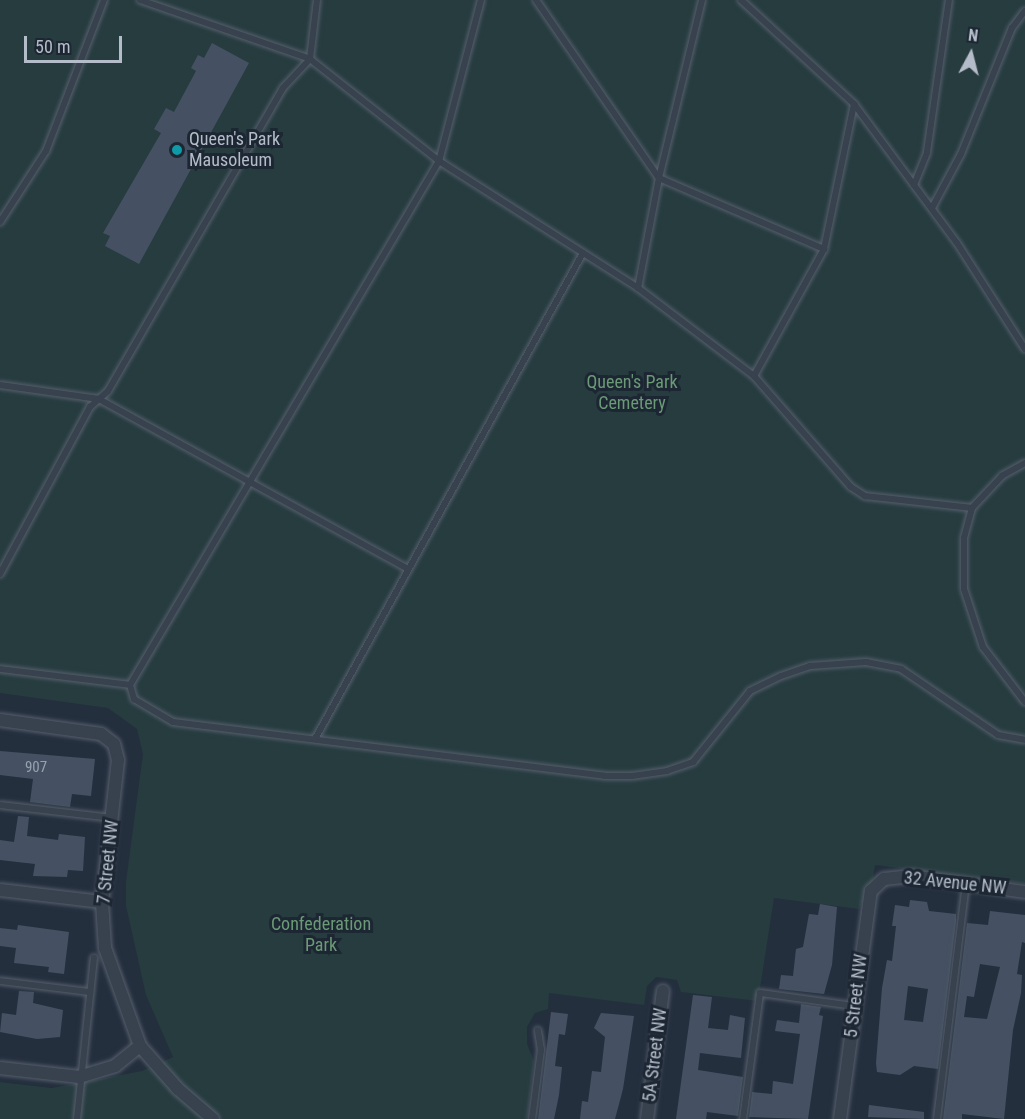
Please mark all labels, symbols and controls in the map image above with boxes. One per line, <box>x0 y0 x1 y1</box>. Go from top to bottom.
scale bar <box>27 24 124 62</box>
north arrow <box>941 24 1001 84</box>
text: N <box>967 26 979 46</box>
text: 50 m <box>35 36 70 57</box>
place label: Queen's Park Mausoleum <box>189 129 280 172</box>
marker: Queen's Park Mausoleum <box>170 143 184 157</box>
park label: Queen's Park Cemetery <box>586 372 678 415</box>
house number: 907 <box>25 759 47 777</box>
street label: 7 Street NW <box>93 819 123 905</box>
street label: 32 Avenue NW <box>903 867 1007 899</box>
park label: Confederation Park <box>271 914 371 956</box>
street label: 5 Street NW <box>840 953 872 1039</box>
street label: 5A Street NW <box>639 1007 671 1103</box>

